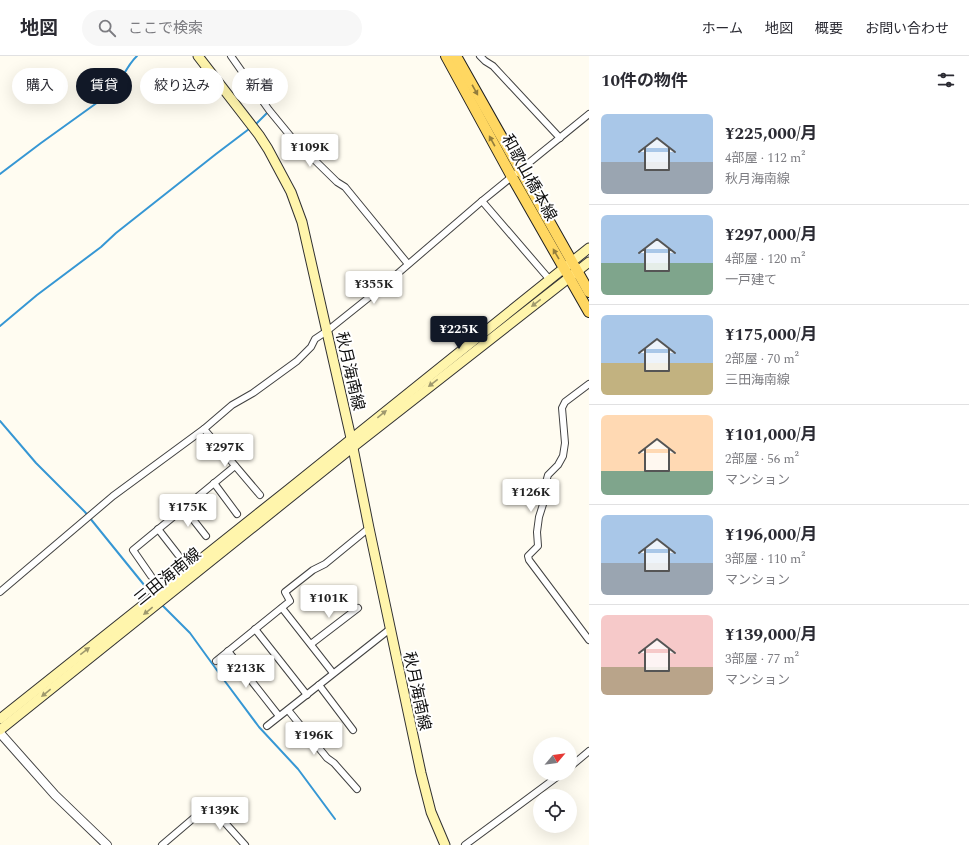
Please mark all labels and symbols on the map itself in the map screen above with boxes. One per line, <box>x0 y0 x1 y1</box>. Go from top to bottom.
one-way arrow <box>471 84 478 96</box>
street label: 和歌山橋本線 <box>495 130 563 225</box>
pin: ¥109K <box>282 134 338 168</box>
one-way arrow <box>489 135 495 146</box>
one-way arrow <box>552 248 559 260</box>
pin: ¥355K <box>346 271 402 305</box>
one-way arrow <box>530 299 541 307</box>
pin: ¥225K <box>431 316 487 350</box>
street label: 秋月海南線 <box>329 330 371 413</box>
one-way arrow <box>428 379 439 388</box>
one-way arrow <box>376 410 387 418</box>
pin: ¥297K <box>197 434 253 468</box>
pin: ¥126K <box>503 479 559 513</box>
pin: ¥175K <box>160 494 216 528</box>
street label: 三田海南線 <box>129 542 206 611</box>
pin: ¥101K <box>301 585 357 619</box>
one-way arrow <box>142 607 153 616</box>
one-way arrow <box>80 647 91 655</box>
street label: 秋月海南線 <box>397 650 437 733</box>
pin: ¥213K <box>218 655 274 689</box>
one-way arrow <box>41 688 52 697</box>
pin: ¥196K <box>286 722 342 756</box>
north arrow <box>533 737 577 781</box>
pin: ¥139K <box>192 797 248 831</box>

